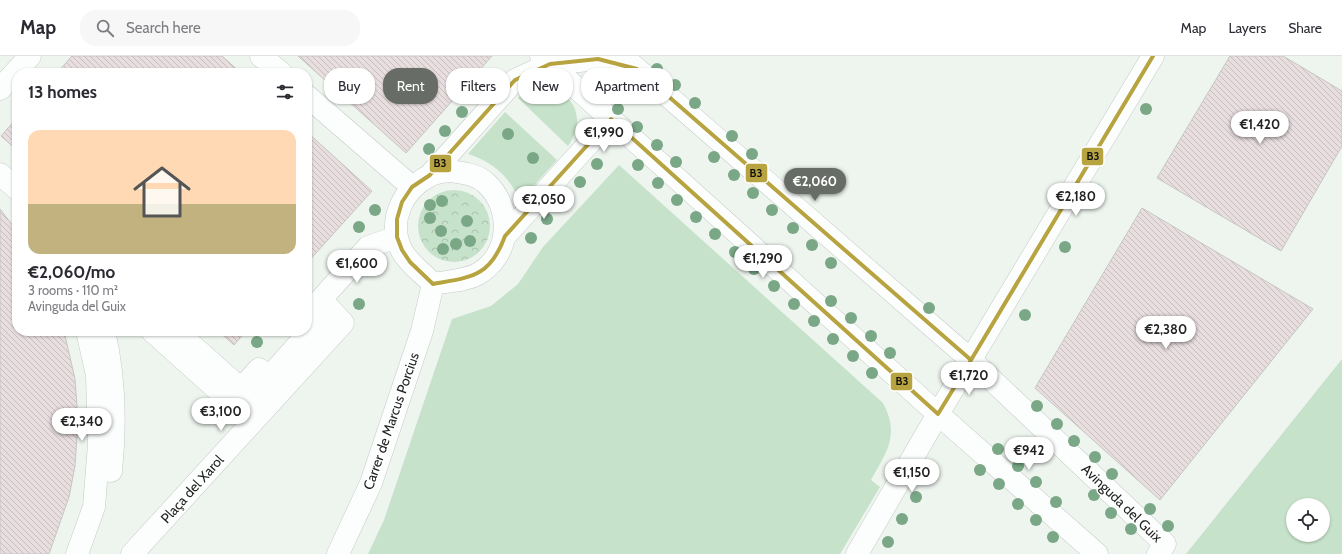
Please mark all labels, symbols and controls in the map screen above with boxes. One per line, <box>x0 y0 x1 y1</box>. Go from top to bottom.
search box <box>80 10 360 46</box>
text: Map <box>20 16 56 39</box>
icon: search <box>94 17 116 39</box>
text: Search here <box>126 19 201 37</box>
text: Map <box>1181 19 1206 37</box>
text: Layers <box>1228 19 1266 37</box>
text: Share <box>1288 19 1322 37</box>
chip: Buy <box>324 68 375 104</box>
chip: Rent <box>383 68 438 104</box>
chip: Filters <box>446 68 510 104</box>
chip: New <box>518 68 573 104</box>
chip: Apartment <box>581 68 673 104</box>
icon: filters <box>274 81 296 103</box>
text: 13 homes <box>28 82 97 102</box>
pin: €1,420 <box>1227 111 1293 145</box>
text: €1,420 <box>1240 116 1280 132</box>
pin: €1,990 <box>571 119 637 153</box>
text: €1,990 <box>584 124 624 140</box>
line badge: B3 <box>1081 147 1104 166</box>
text: B3 <box>1087 149 1099 163</box>
line badge: B3 <box>429 154 452 173</box>
icon: home <box>126 156 198 228</box>
text: B3 <box>434 156 446 170</box>
line badge: B3 <box>745 163 768 183</box>
text: B3 <box>750 166 762 180</box>
pin: €2,060 <box>782 168 848 202</box>
text: €2,060 <box>793 173 837 189</box>
pin: €2,180 <box>1043 183 1109 217</box>
pin: €2,050 <box>511 186 577 220</box>
text: €2,180 <box>1056 188 1096 204</box>
text: €2,050 <box>522 191 566 207</box>
pin: €1,290 <box>730 245 796 279</box>
pin: €1,600 <box>324 250 390 284</box>
text: €1,290 <box>743 250 783 266</box>
text: €1,600 <box>336 255 378 271</box>
text: €2,060/mo <box>28 262 115 282</box>
text: 3 rooms · 110 m² <box>28 282 118 298</box>
text: Avinguda del Guix <box>28 298 126 314</box>
pin: €2,380 <box>1133 316 1199 350</box>
text: €2,380 <box>1145 321 1187 337</box>
street label: Carrer de Marcus Porcius <box>359 350 423 492</box>
pin: €1,720 <box>936 362 1002 396</box>
text: €1,720 <box>950 367 988 383</box>
line badge: B3 <box>890 372 913 391</box>
text: B3 <box>896 374 908 388</box>
pin: €3,100 <box>188 398 254 432</box>
text: €3,100 <box>200 403 242 419</box>
pin: €2,340 <box>49 408 115 442</box>
text: €2,340 <box>61 413 103 429</box>
pin: €942 <box>1005 437 1053 471</box>
text: €942 <box>1014 442 1044 458</box>
street label: Plaça del Xarol <box>157 451 228 527</box>
pin: €1,150 <box>879 459 945 493</box>
street label: Avinguda del Guix <box>1078 460 1166 546</box>
text: €1,150 <box>894 464 930 480</box>
map controls <box>1286 498 1330 542</box>
button: locate <box>1286 498 1330 542</box>

